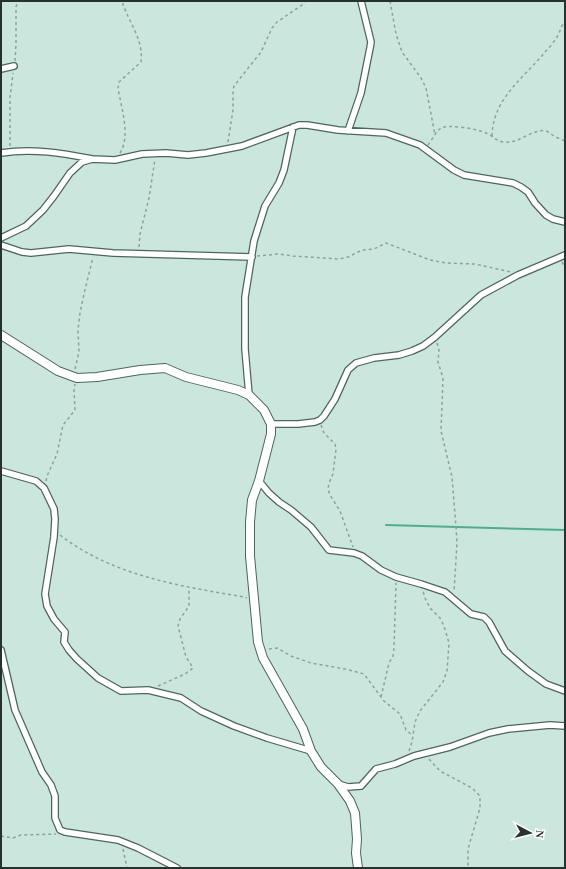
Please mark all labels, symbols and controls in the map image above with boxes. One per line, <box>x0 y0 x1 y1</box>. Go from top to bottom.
north arrow <box>510 813 550 853</box>
text: N <box>533 830 546 839</box>

